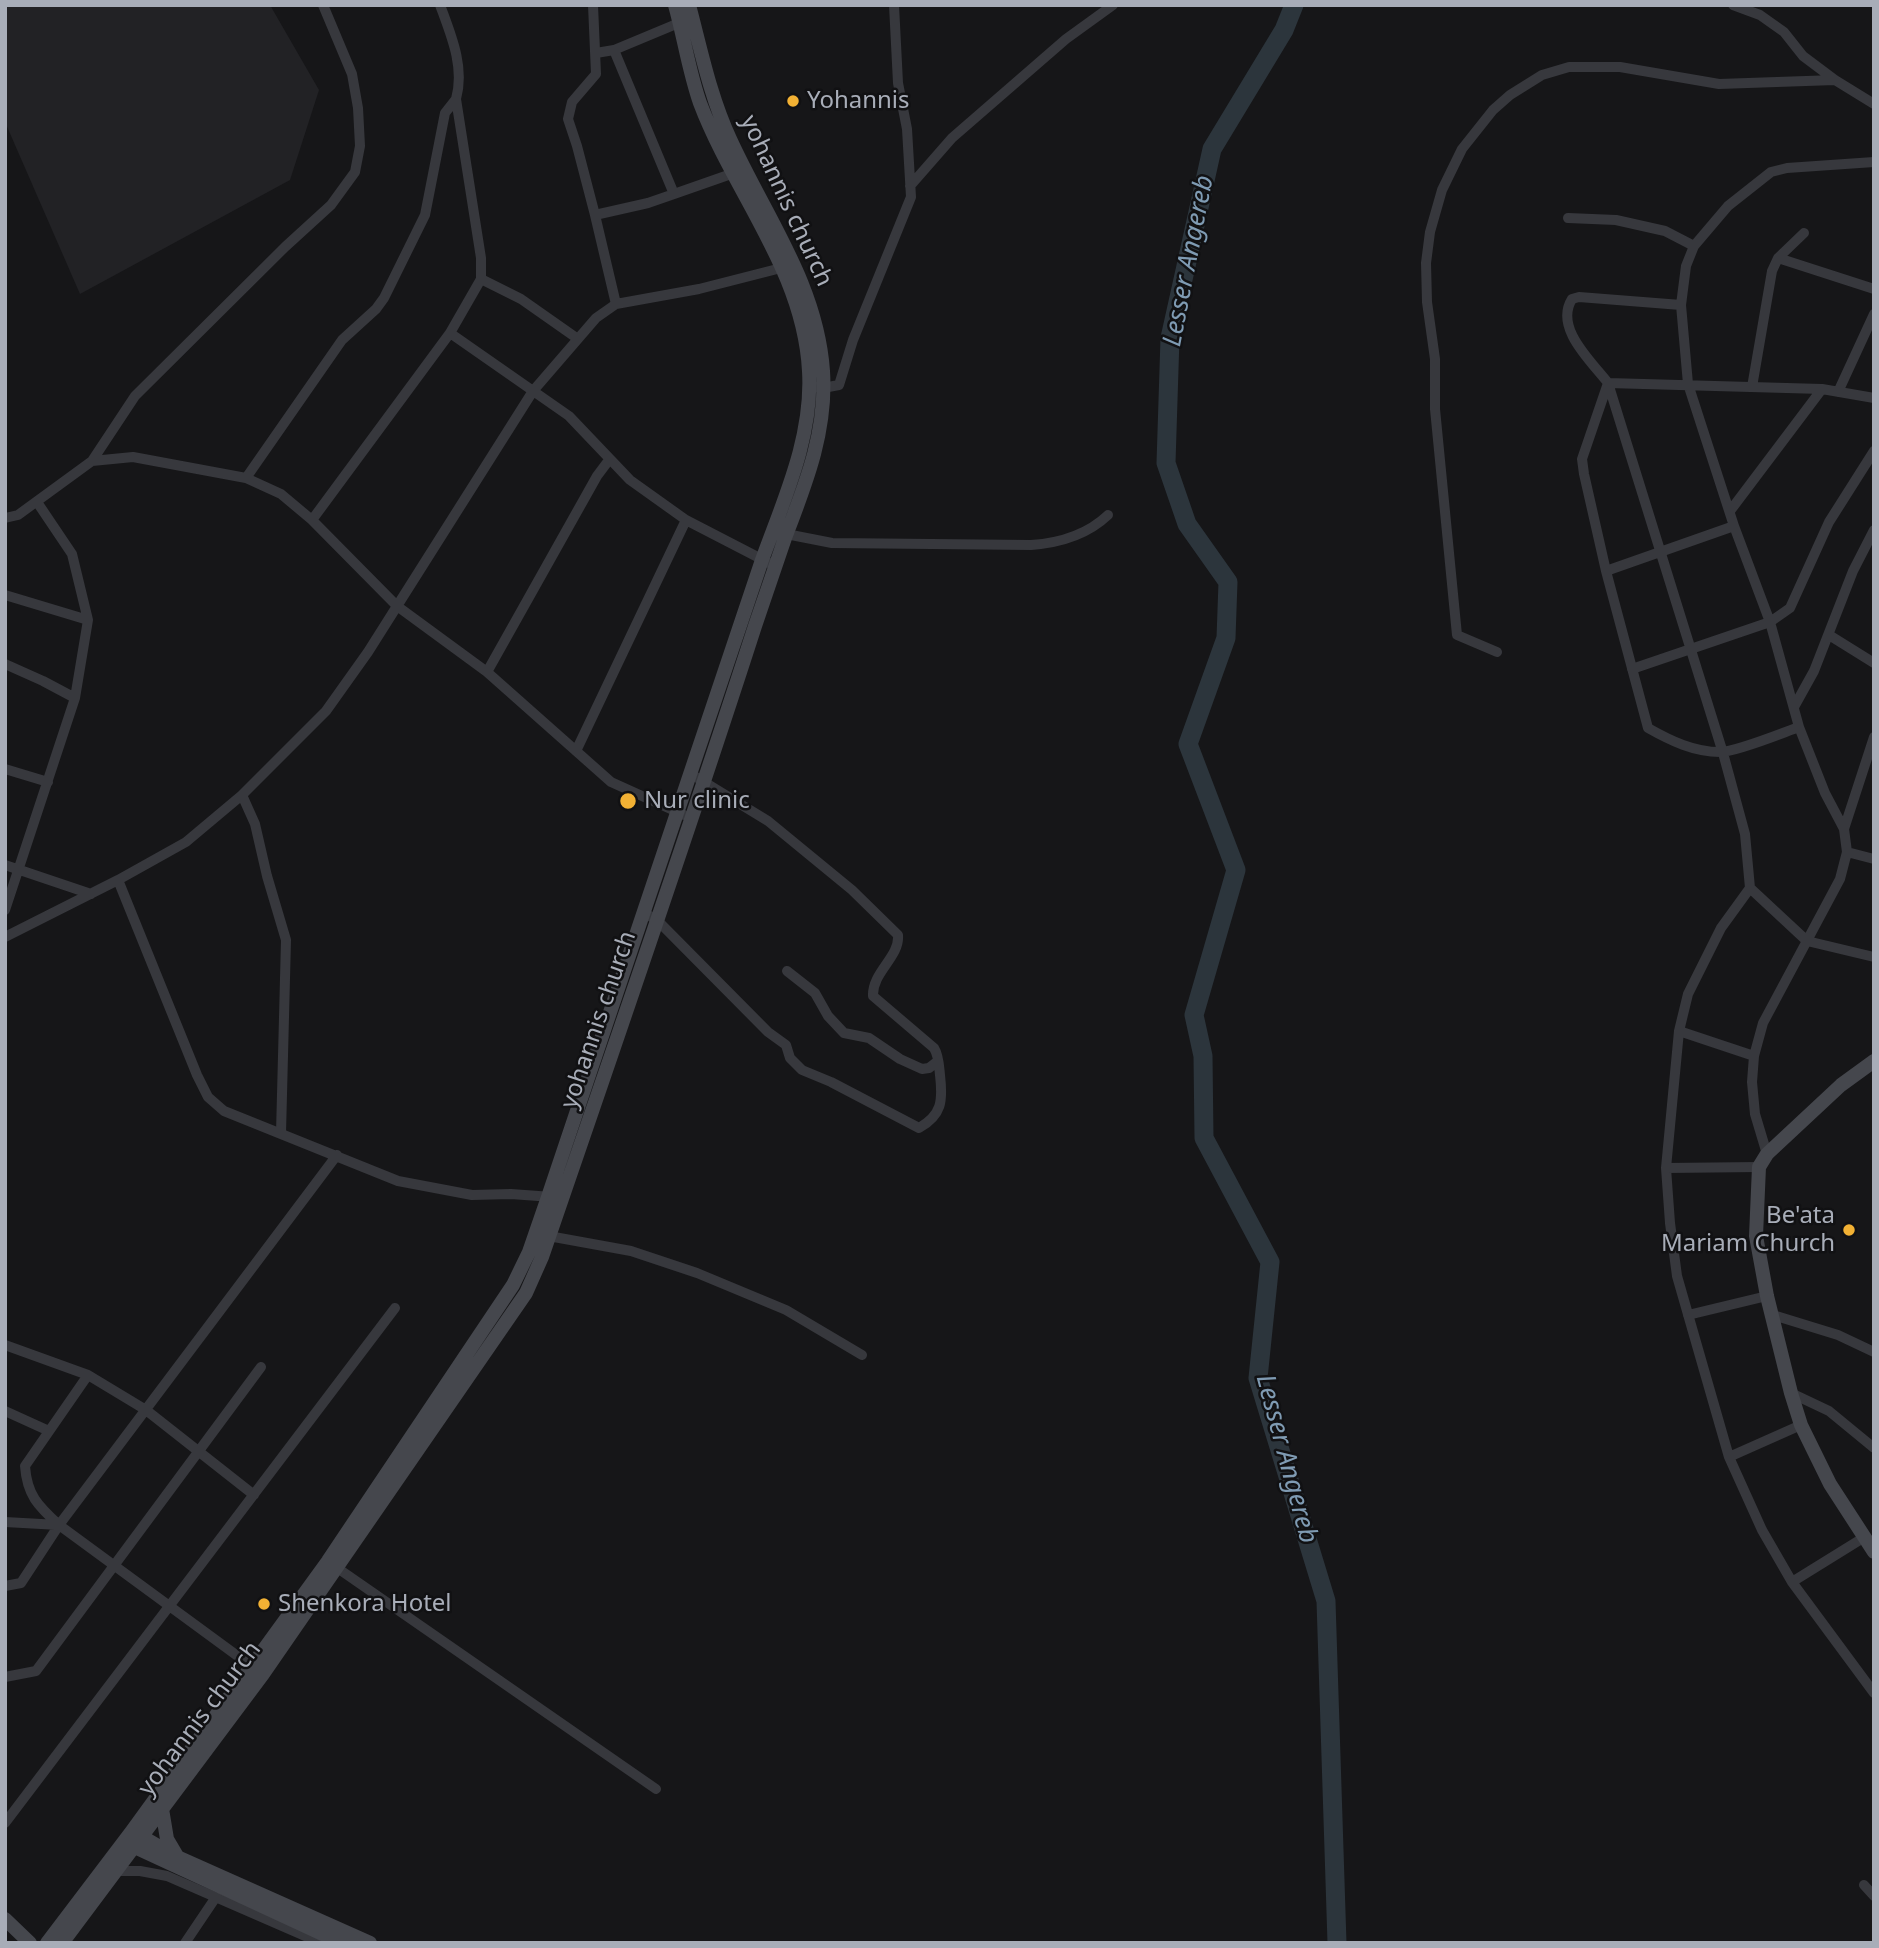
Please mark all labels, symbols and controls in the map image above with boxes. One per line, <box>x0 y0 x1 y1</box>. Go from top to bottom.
place label: Yohannis <box>807 87 910 115</box>
marker: Yohannis <box>785 93 801 109</box>
street label: yohannis church <box>734 111 838 291</box>
water label: Lesser Angereb <box>1157 173 1221 349</box>
place label: Nur clinic <box>644 787 750 815</box>
marker: Nur clinic <box>618 791 638 811</box>
street label: yohannis church <box>555 928 643 1112</box>
place label: Be'ata Mariam Church <box>1661 1202 1835 1258</box>
marker: Be'ata Mariam Church <box>1841 1222 1857 1238</box>
water label: Lesser Angereb <box>1248 1371 1324 1547</box>
place label: Shenkora Hotel <box>278 1590 452 1618</box>
marker: Shenkora Hotel <box>256 1596 272 1612</box>
street label: yohannis church <box>133 1636 267 1802</box>

